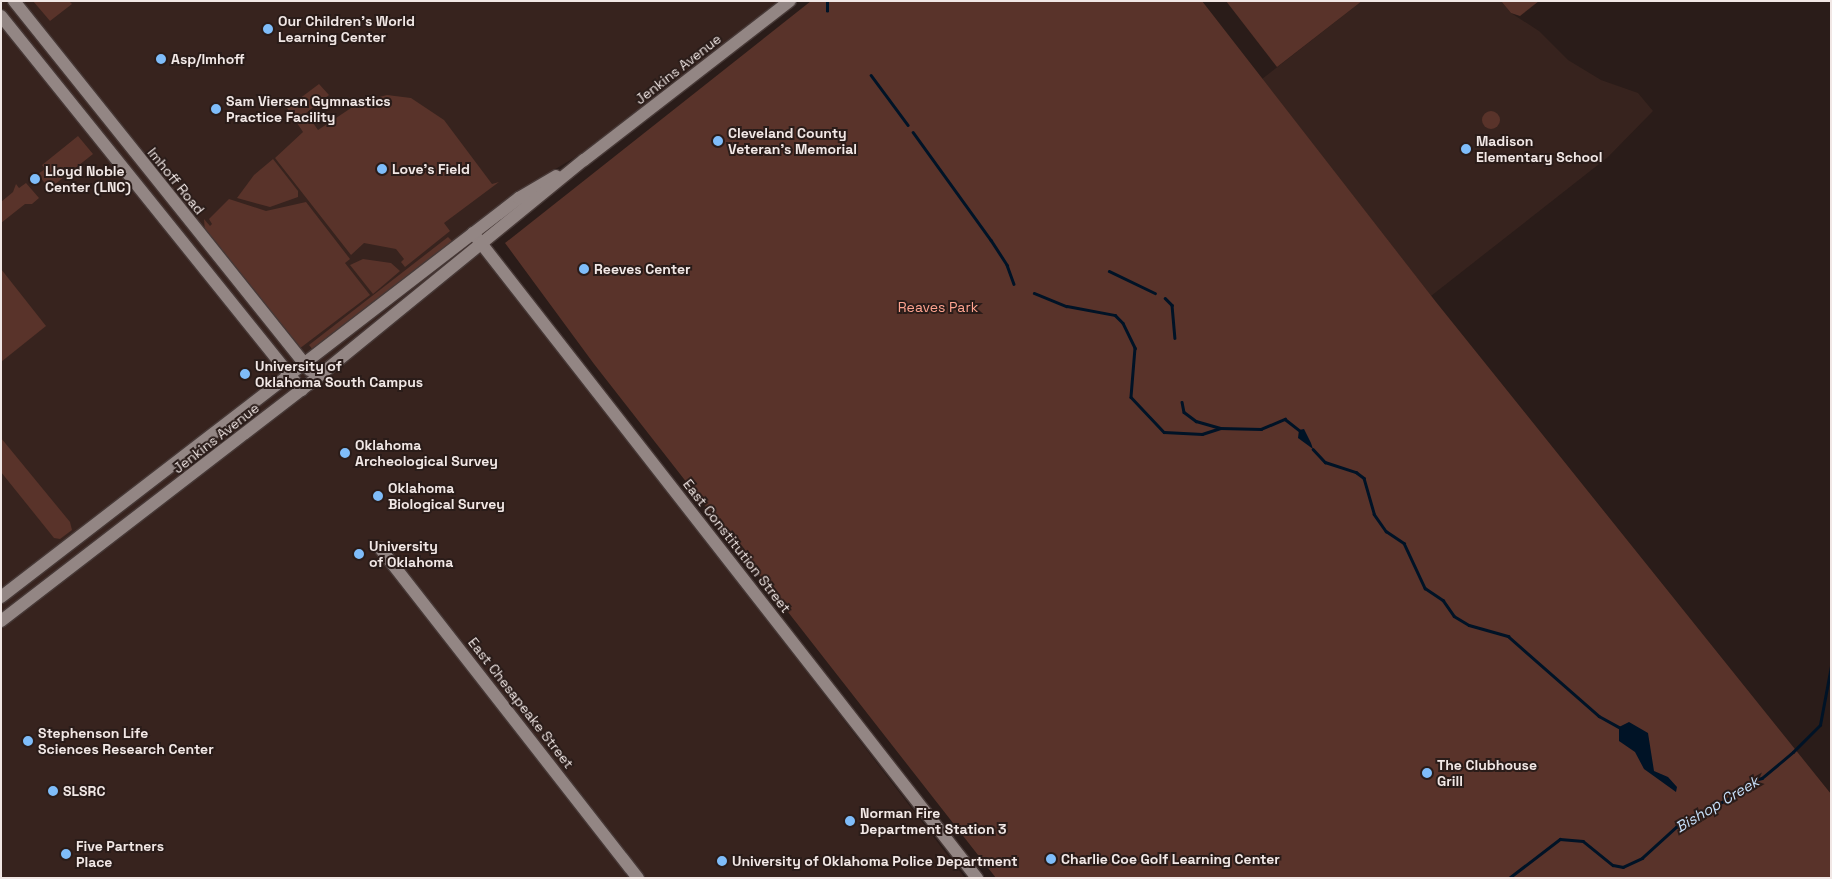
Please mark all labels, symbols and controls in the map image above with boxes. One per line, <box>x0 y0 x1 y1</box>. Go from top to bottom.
place label: Our Children’s World Learning Center <box>278 13 415 46</box>
marker: Our Children’s World Learning Center <box>262 23 274 35</box>
street label: Jenkins Avenue <box>632 30 724 108</box>
place label: Asp/Imhoff <box>171 51 245 67</box>
marker: Asp/Imhoff <box>155 53 167 65</box>
place label: Sam Viersen Gymnastics Practice Facility <box>226 93 391 125</box>
marker: Sam Viersen Gymnastics Practice Facility <box>210 103 222 115</box>
place label: Cleveland County Veteran's Memorial <box>728 125 857 158</box>
place label: Madison Elementary School <box>1476 133 1602 166</box>
marker: Cleveland County Veteran's Memorial <box>712 135 724 147</box>
marker: Madison Elementary School <box>1460 143 1472 155</box>
street label: Imhoff Road <box>144 144 208 218</box>
place label: Love's Field <box>392 161 470 177</box>
place label: Lloyd Noble Center (LNC) <box>45 163 131 196</box>
marker: Love's Field <box>376 163 388 175</box>
marker: Lloyd Noble Center (LNC) <box>29 173 41 185</box>
place label: Reeves Center <box>594 261 691 277</box>
marker: Reeves Center <box>578 263 590 275</box>
park label: Reaves Park <box>898 299 978 315</box>
place label: University of Oklahoma South Campus <box>255 358 423 391</box>
marker: University of Oklahoma South Campus <box>239 368 251 380</box>
street label: Jenkins Avenue <box>170 399 262 477</box>
place label: Oklahoma Archeological Survey <box>355 437 498 470</box>
marker: Oklahoma Archeological Survey <box>339 447 351 459</box>
street label: East Constitution Street <box>680 476 794 616</box>
place label: Oklahoma Biological Survey <box>388 480 505 512</box>
marker: Oklahoma Biological Survey <box>372 490 384 502</box>
place label: University of Oklahoma <box>369 538 453 570</box>
marker: University of Oklahoma <box>353 548 365 560</box>
street label: East Chesapeake Street <box>465 634 577 772</box>
place label: Stephenson Life Sciences Research Center <box>38 725 214 758</box>
marker: Stephenson Life Sciences Research Center <box>22 735 34 747</box>
place label: The Clubhouse Grill <box>1437 757 1537 790</box>
marker: The Clubhouse Grill <box>1421 767 1433 779</box>
water label: Bishop Creek <box>1672 772 1762 836</box>
place label: SLSRC <box>63 783 105 799</box>
marker: SLSRC <box>47 785 59 797</box>
place label: Norman Fire Department Station 3 <box>860 805 1007 838</box>
marker: Norman Fire Department Station 3 <box>844 815 856 827</box>
place label: Five Partners Place <box>76 838 164 870</box>
marker: Five Partners Place <box>60 848 72 860</box>
place label: Charlie Coe Golf Learning Center <box>1061 851 1280 867</box>
place label: University of Oklahoma Police Department <box>732 853 1018 869</box>
marker: Charlie Coe Golf Learning Center <box>1045 853 1057 865</box>
marker: University of Oklahoma Police Department <box>716 855 728 867</box>

